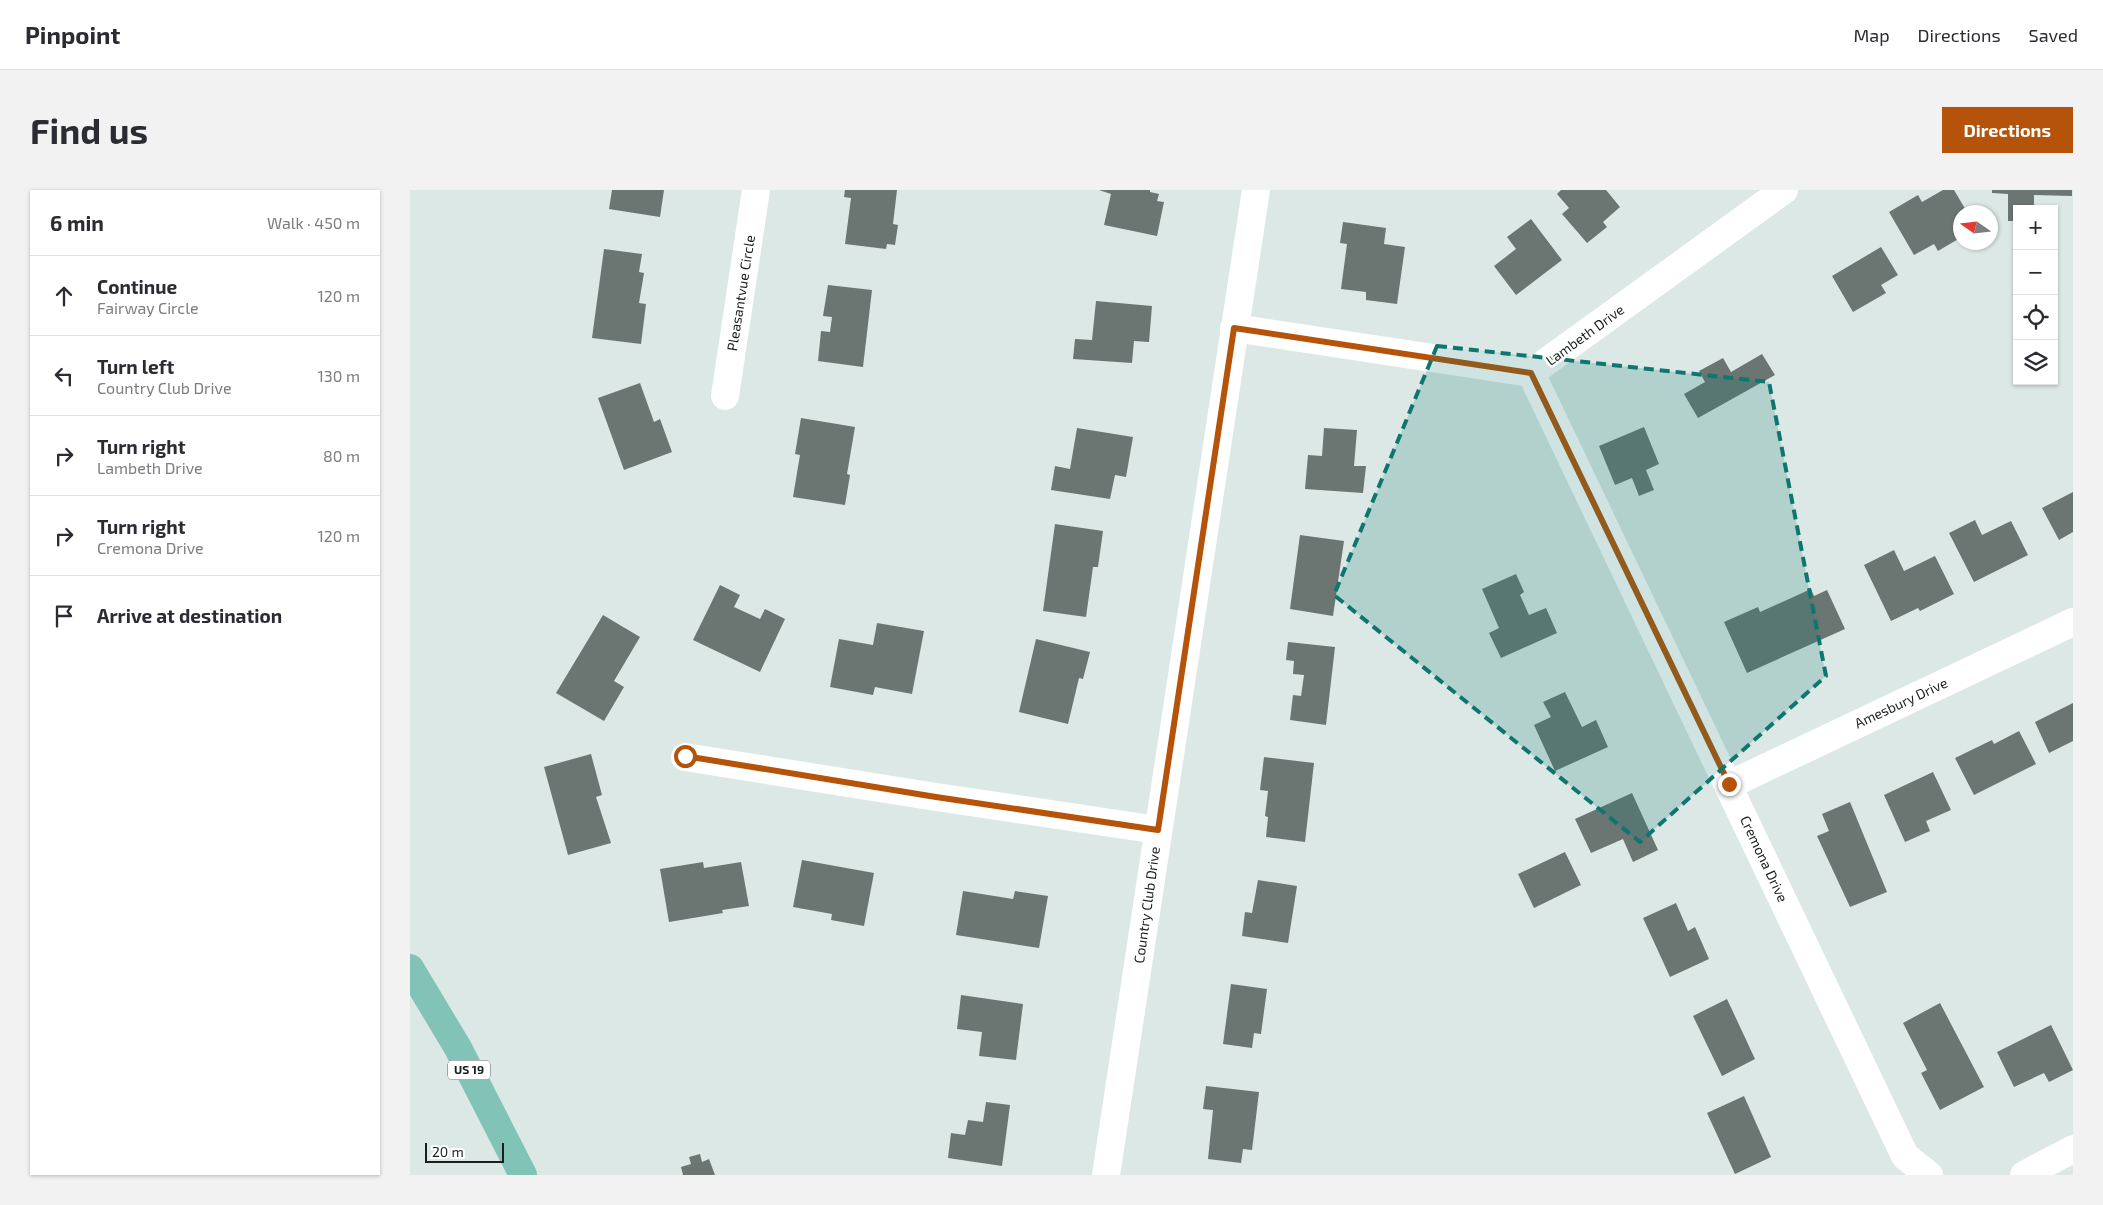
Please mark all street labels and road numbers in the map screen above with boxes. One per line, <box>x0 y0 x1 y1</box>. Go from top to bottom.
street label: Pleasantvue Circle <box>723 234 758 352</box>
street label: Lambeth Drive <box>1542 301 1627 369</box>
street label: Amesbury Drive <box>1852 674 1950 732</box>
street label: Cremona Drive <box>1737 813 1792 905</box>
street label: Country Club Drive <box>1130 845 1163 964</box>
road number: US 19 <box>448 1060 490 1080</box>

